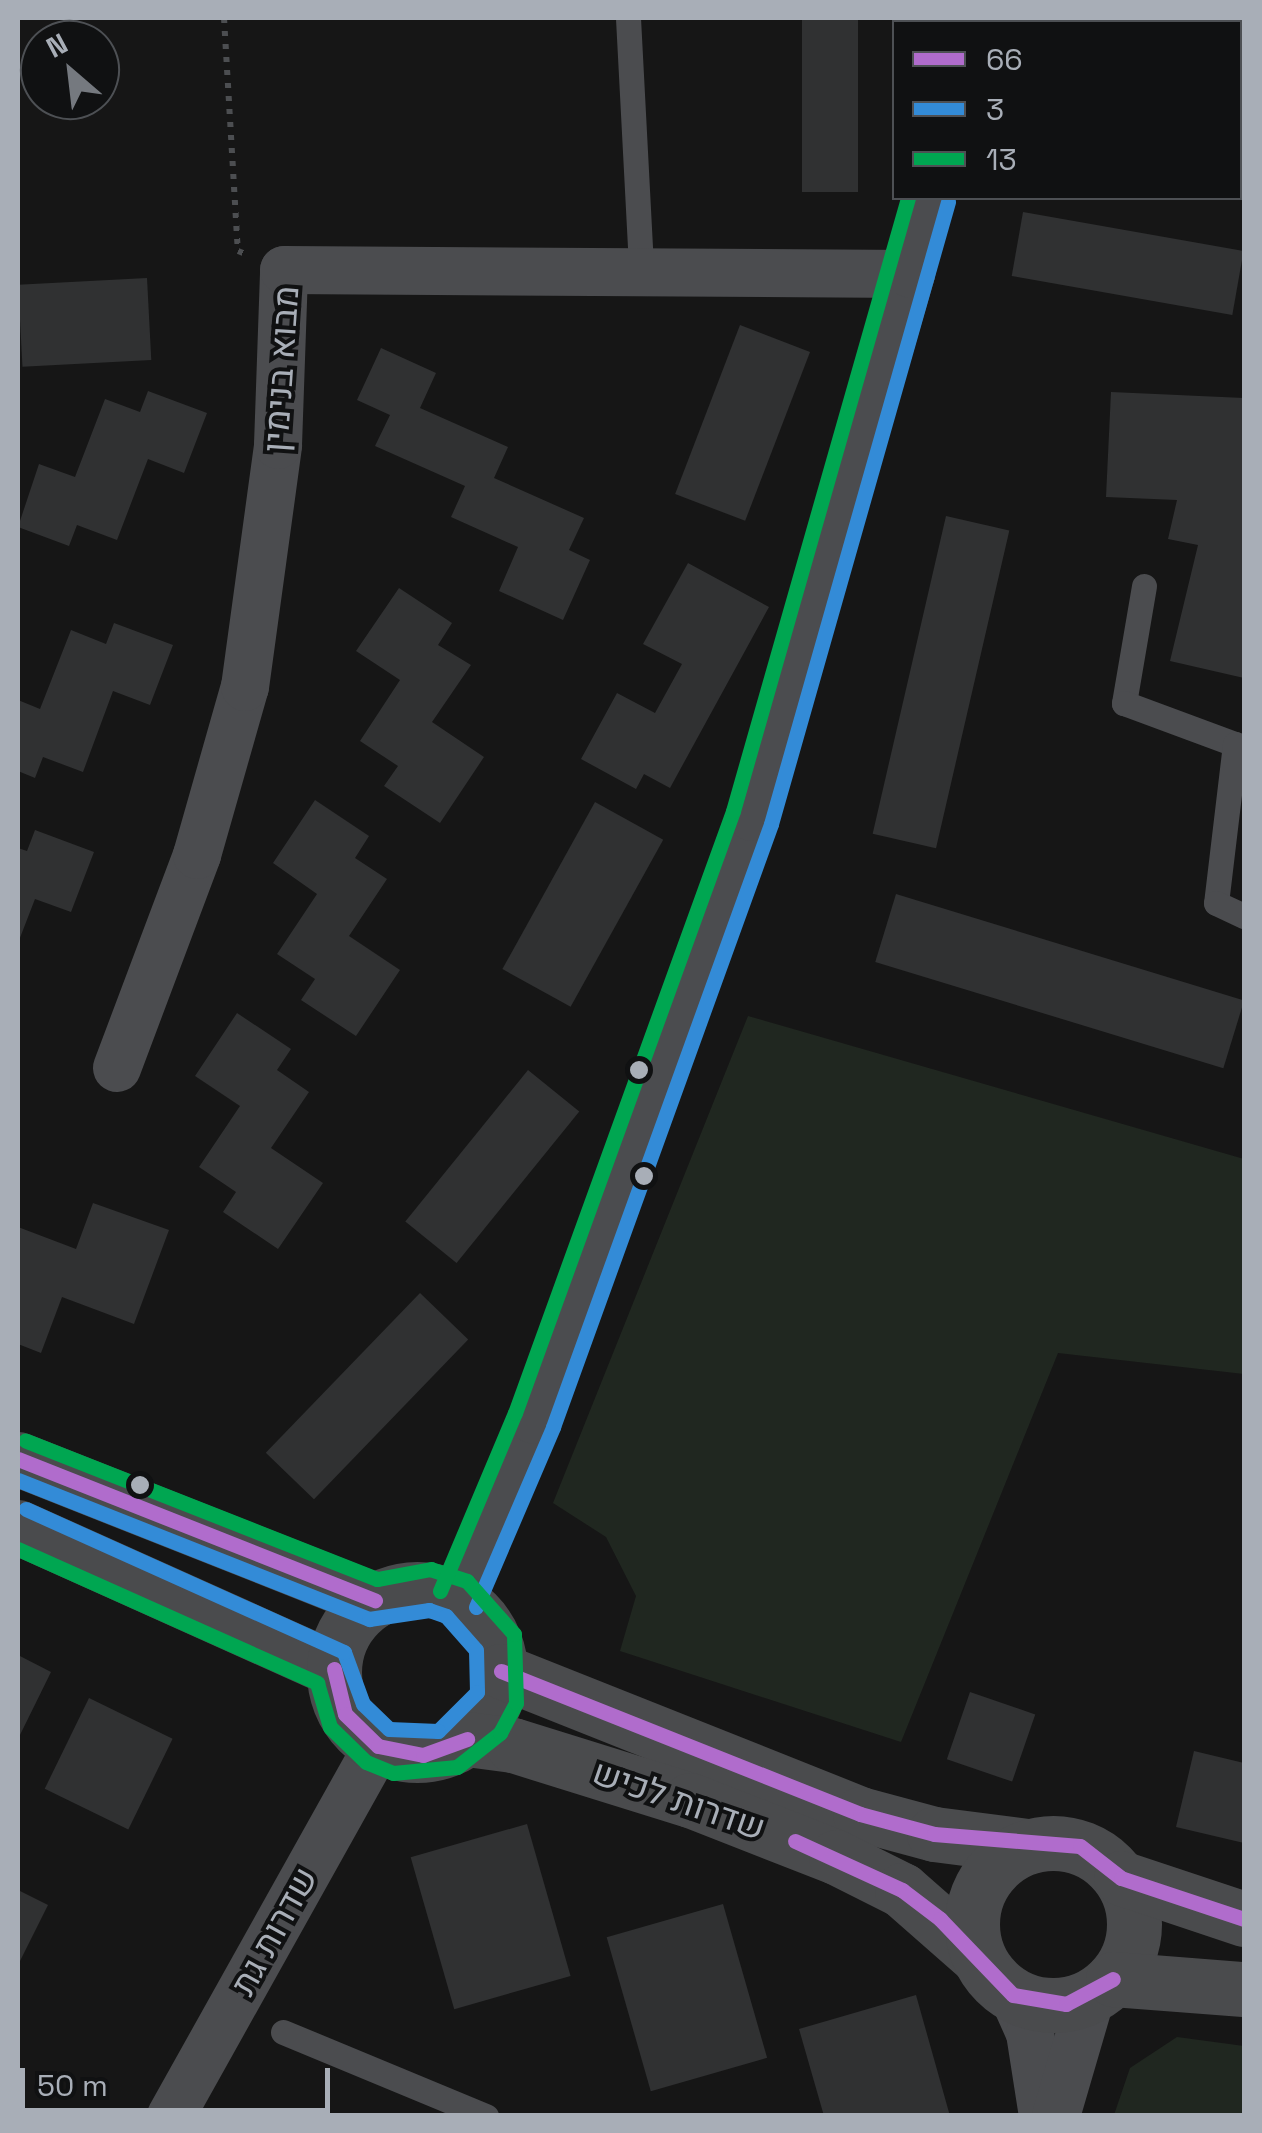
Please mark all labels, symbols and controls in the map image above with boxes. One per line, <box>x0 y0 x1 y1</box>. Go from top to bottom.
north arrow <box>20 20 120 120</box>
legend <box>892 20 1242 200</box>
text: N <box>40 25 74 66</box>
text: 66 <box>986 40 1023 79</box>
text: 3 <box>986 90 1004 129</box>
text: 13 <box>986 140 1017 179</box>
street label: מבוא בנימין <box>254 284 308 454</box>
unlabelled marker <box>629 1060 649 1080</box>
unlabelled marker <box>634 1166 654 1186</box>
unlabelled marker <box>130 1475 150 1495</box>
street label: שדרות לכיש <box>587 1751 771 1849</box>
street label: שדרות גת <box>222 1860 326 2002</box>
scale bar <box>25 2048 335 2110</box>
text: 50 m <box>37 2066 108 2105</box>

